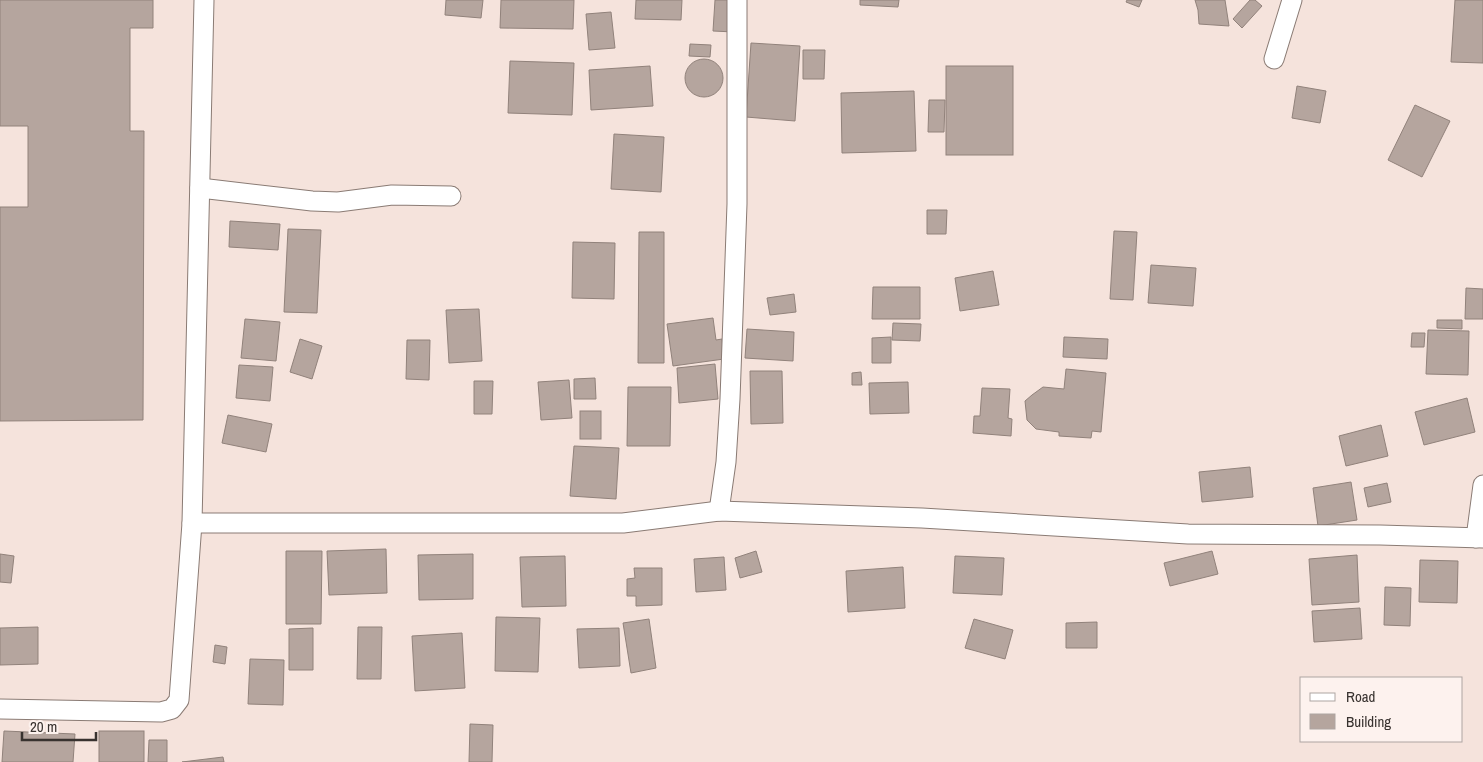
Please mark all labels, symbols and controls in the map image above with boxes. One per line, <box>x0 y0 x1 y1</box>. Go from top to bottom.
legend <box>1300 677 1463 742</box>
text: Road <box>1346 686 1375 707</box>
scale bar <box>22 710 96 742</box>
text: Building <box>1346 711 1391 732</box>
text: 20 m <box>30 716 57 737</box>

